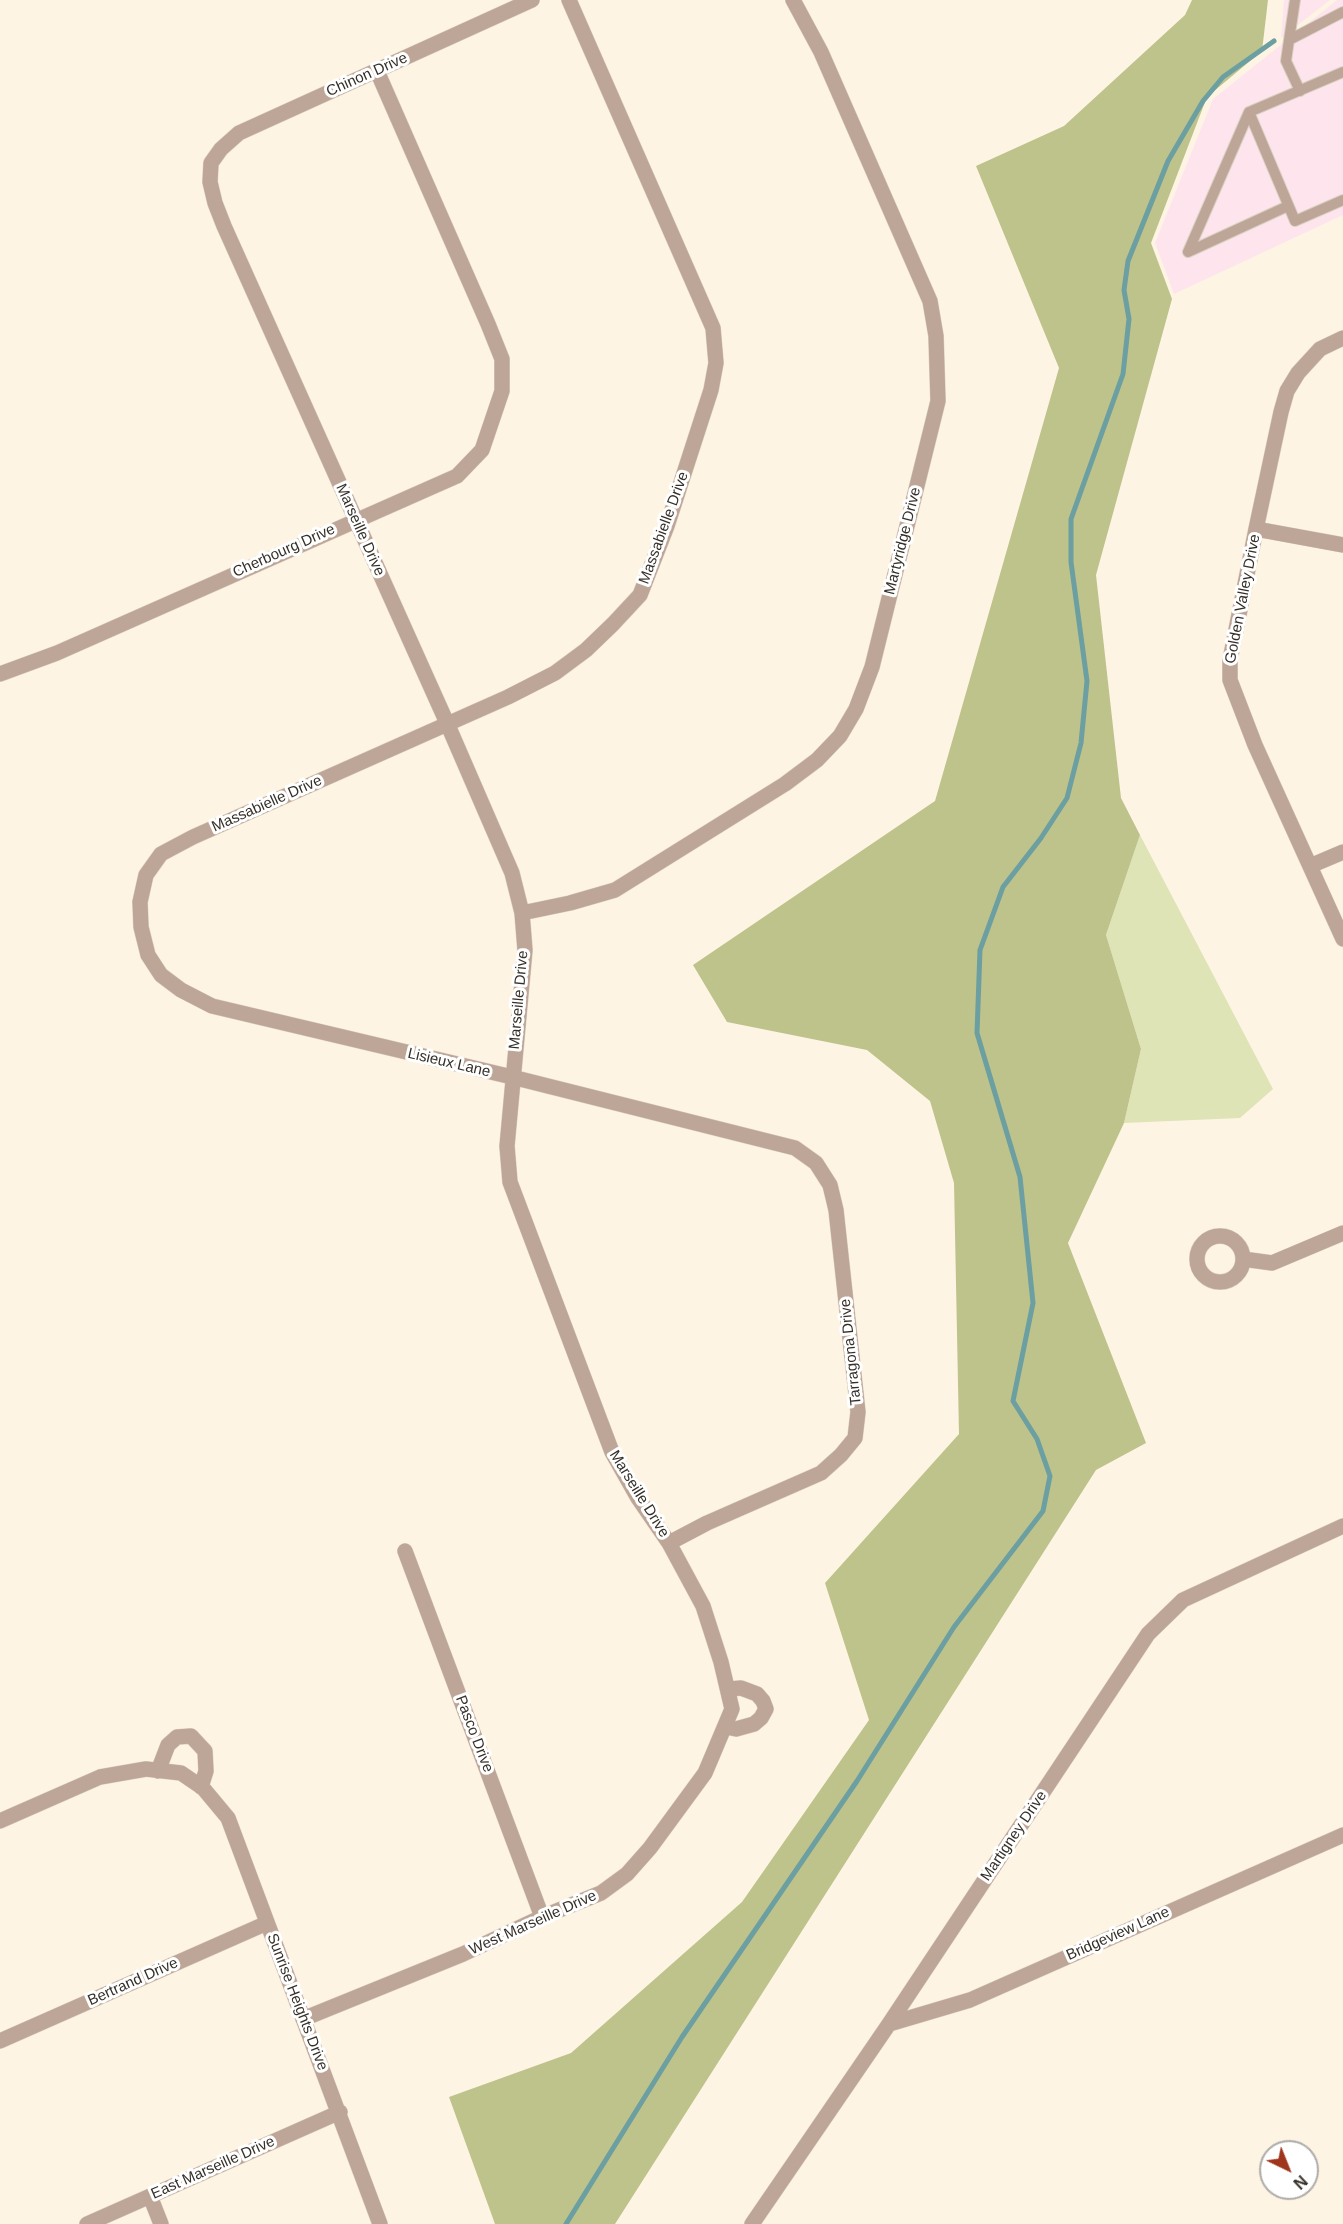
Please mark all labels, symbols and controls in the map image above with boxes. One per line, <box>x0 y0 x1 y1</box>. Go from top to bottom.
street label: Chinon Drive <box>324 49 410 101</box>
street label: Massabielle Drive <box>635 469 693 587</box>
street label: Marseille Drive <box>332 481 388 579</box>
street label: Martyridge Drive <box>881 485 925 597</box>
street label: Cherbourg Drive <box>230 520 338 582</box>
street label: Golden Valley Drive <box>1222 533 1264 665</box>
street label: Massabielle Drive <box>209 772 325 836</box>
street label: Marseille Drive <box>506 950 532 1050</box>
street label: Lisieux Lane <box>406 1045 492 1081</box>
street label: Tarragona Drive <box>836 1298 866 1406</box>
street label: Marseille Drive <box>605 1447 673 1541</box>
street label: Pasco Drive <box>451 1693 497 1775</box>
street label: Martigney Drive <box>977 1787 1051 1885</box>
street label: West Marseille Drive <box>467 1887 599 1959</box>
street label: Bridgeview Lane <box>1064 1903 1172 1965</box>
street label: Sunrise Heights Drive <box>263 1931 331 2073</box>
street label: Bertrand Drive <box>85 1954 181 2010</box>
street label: East Marseille Drive <box>148 2133 278 2203</box>
north arrow <box>1259 2140 1319 2200</box>
text: N <box>1290 2172 1310 2192</box>

